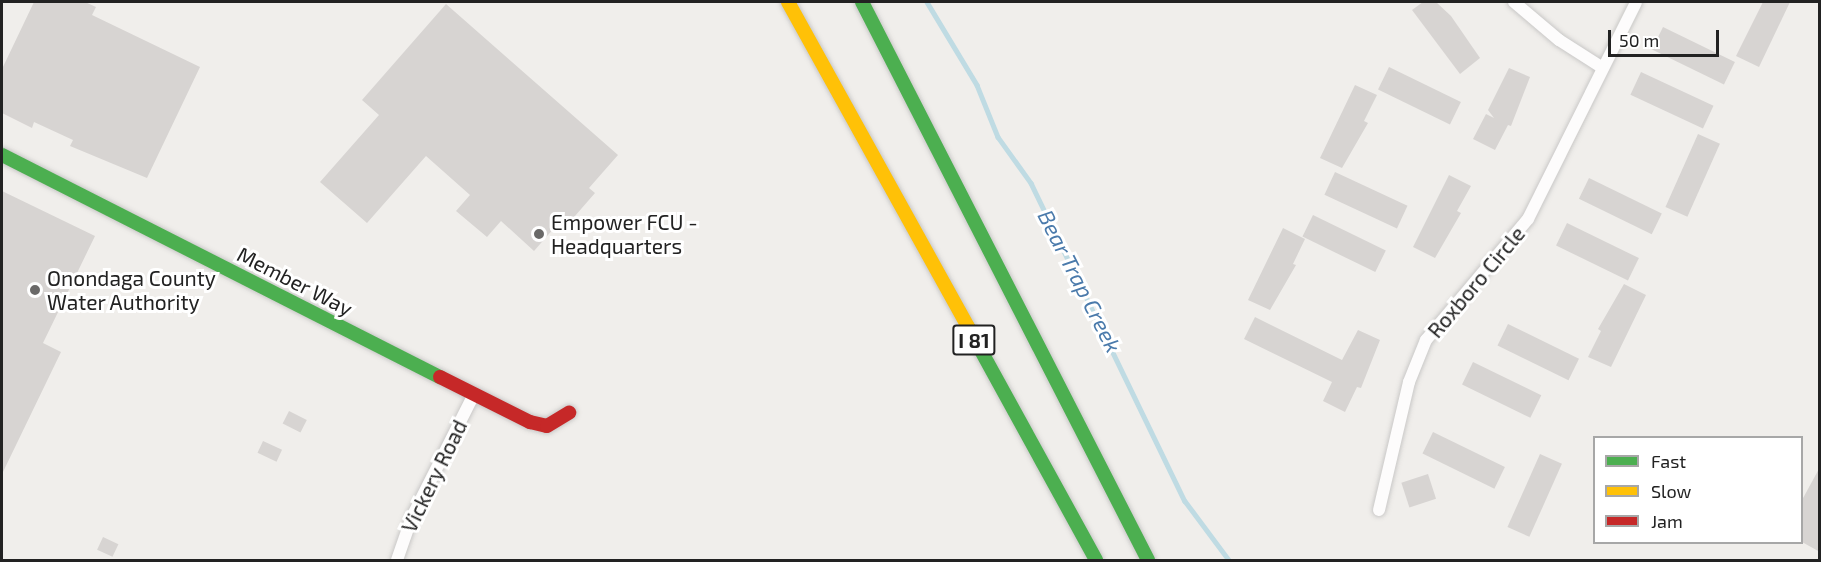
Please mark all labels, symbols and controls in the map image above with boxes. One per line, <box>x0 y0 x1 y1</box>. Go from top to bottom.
scale bar <box>1611 18 1722 56</box>
text: 50 m <box>1619 29 1659 51</box>
water label: Bear Trap Creek <box>1033 205 1127 357</box>
place label: Empower FCU - Headquarters <box>551 209 698 259</box>
street label: Roxboro Circle <box>1422 221 1530 343</box>
marker: Empower FCU - Headquarters <box>532 227 546 241</box>
street label: Member Way <box>233 241 357 321</box>
place label: Onondaga County Water Authority <box>47 265 216 315</box>
marker: Onondaga County Water Authority <box>28 283 42 297</box>
road number: I 81 <box>952 323 996 357</box>
street label: Vickery Road <box>396 415 472 537</box>
legend <box>1593 436 1803 544</box>
text: Fast <box>1651 450 1686 472</box>
text: Slow <box>1651 480 1691 502</box>
text: Jam <box>1651 510 1683 532</box>

